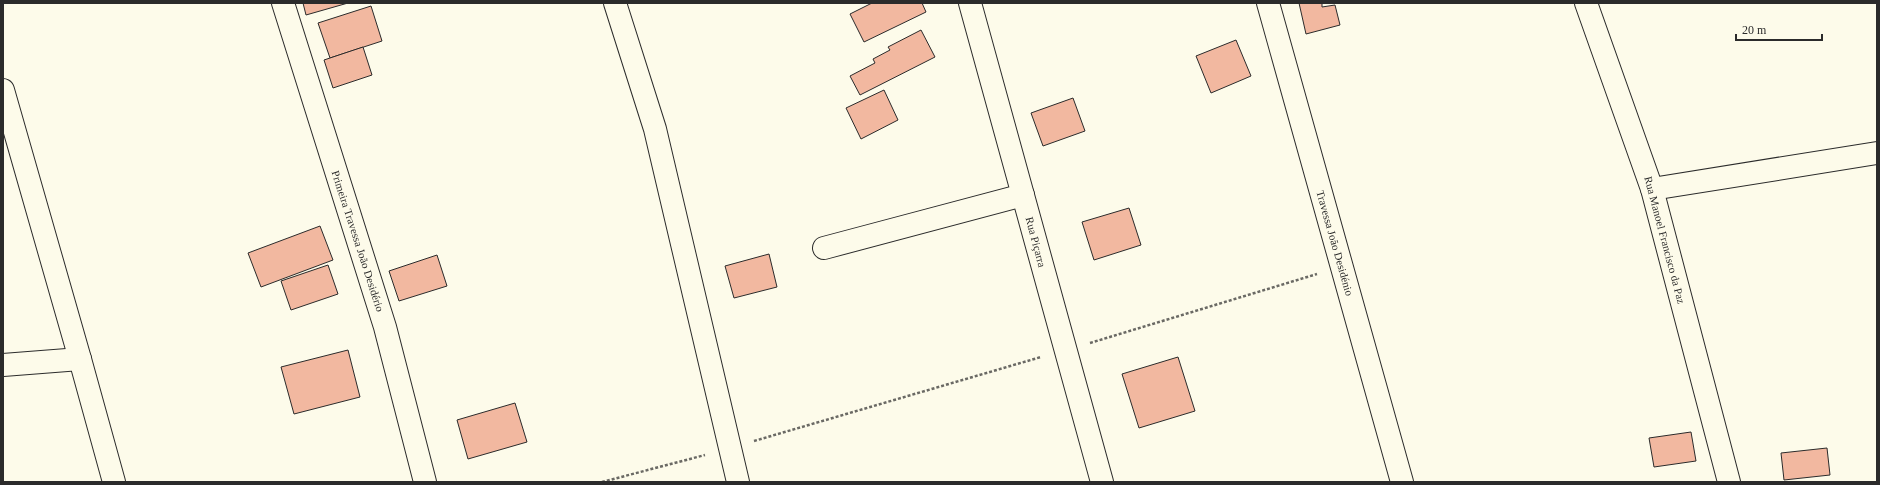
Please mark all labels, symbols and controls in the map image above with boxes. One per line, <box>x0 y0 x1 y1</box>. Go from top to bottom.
scale bar <box>1736 16 1822 42</box>
text: 20 m <box>1742 23 1767 37</box>
street label: Primeira Travessa João Desidério <box>329 169 387 313</box>
street label: Rua Manoel Francisco da Paz <box>1642 175 1688 305</box>
street label: Travessa João Desidénio <box>1314 189 1356 298</box>
street label: Rua Piçarra <box>1024 216 1049 269</box>

